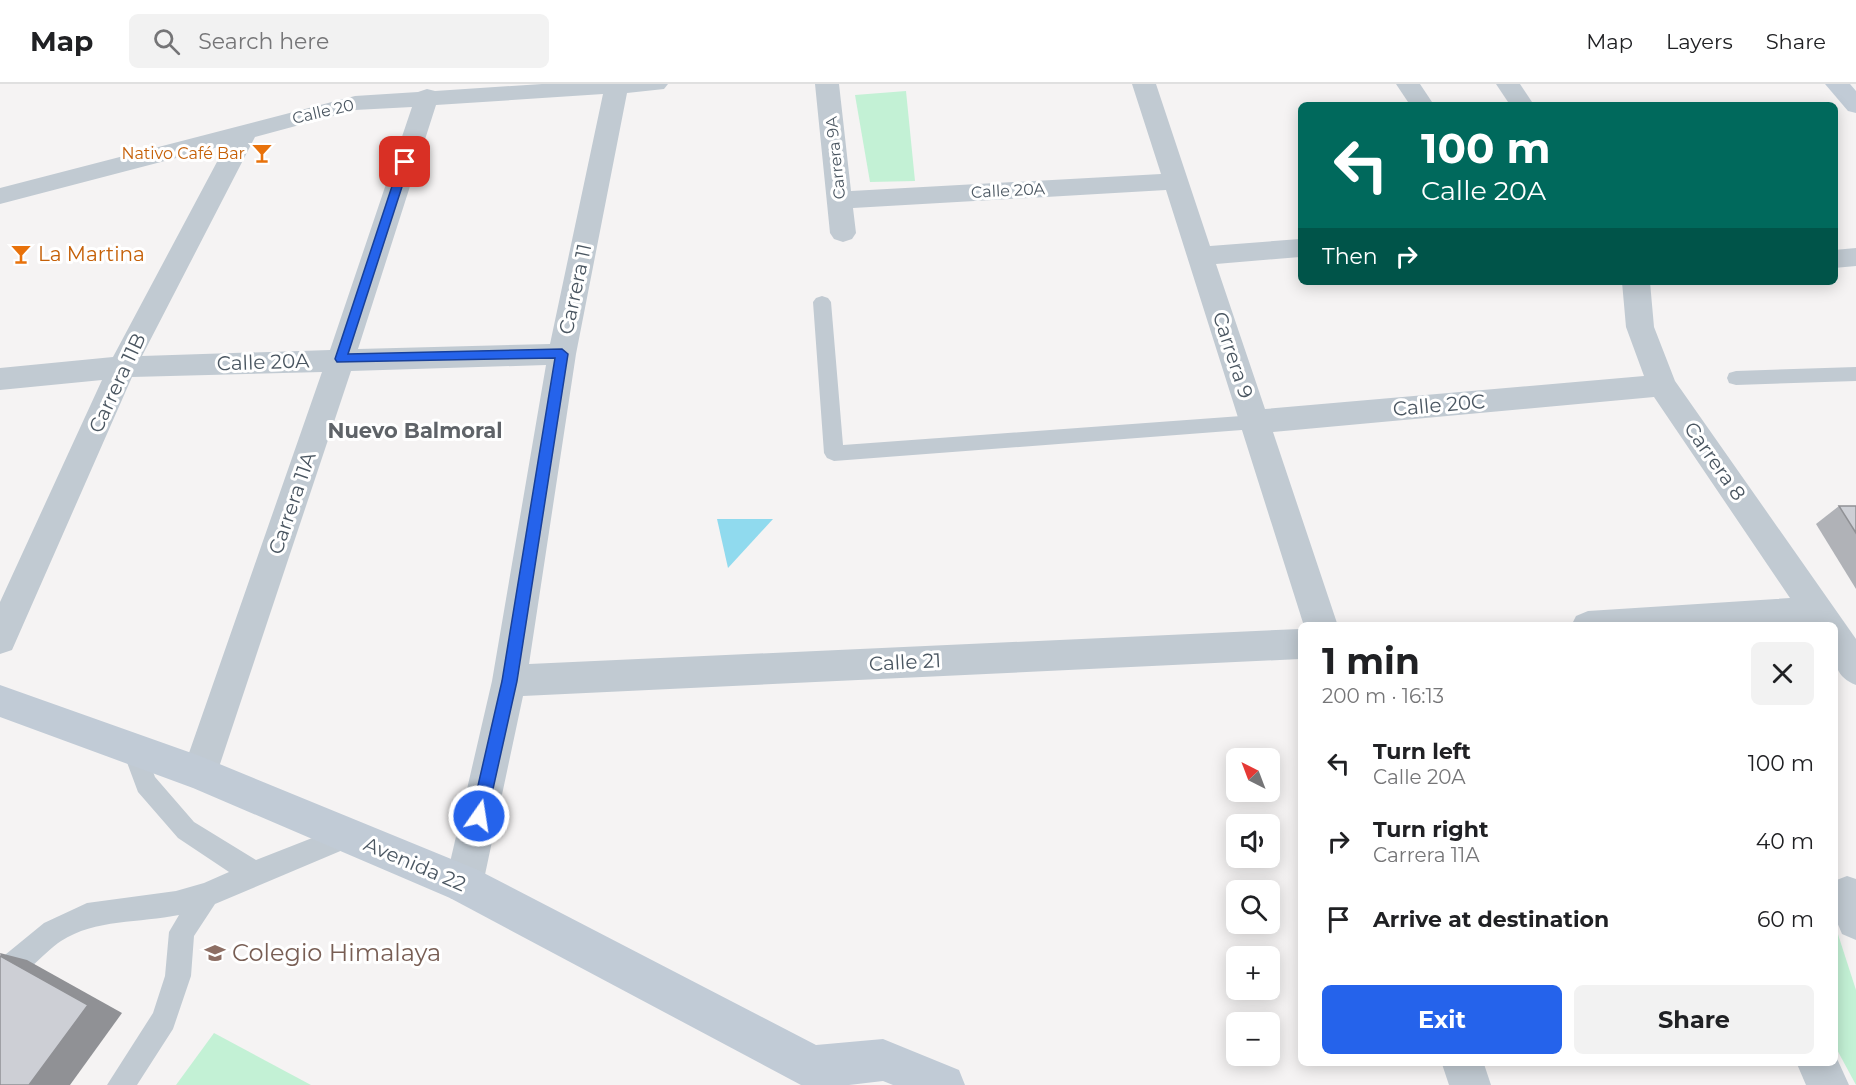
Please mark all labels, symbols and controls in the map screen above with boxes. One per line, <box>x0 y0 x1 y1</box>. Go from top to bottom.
search box <box>129 14 549 68</box>
text: Map <box>30 24 93 58</box>
icon: search <box>150 25 183 58</box>
text: Search here <box>198 28 329 55</box>
text: Map <box>1586 29 1633 54</box>
text: Layers <box>1666 29 1733 54</box>
text: Share <box>1766 29 1826 54</box>
street label: Calle 20 <box>290 95 356 128</box>
street label: Carrera 9A <box>822 115 849 200</box>
text: 100 m <box>1421 122 1550 174</box>
icon: left <box>1322 126 1400 204</box>
pin <box>379 136 430 187</box>
bar icon: Nativo Café Bar <box>250 141 274 165</box>
place label: Nativo Café Bar <box>121 144 245 163</box>
icon: arrive <box>388 145 421 178</box>
text: Calle 20A <box>1421 174 1546 207</box>
street label: Calle 20A <box>971 179 1046 202</box>
icon: right <box>1390 240 1423 273</box>
street label: Carrera 11 <box>554 241 596 337</box>
bar icon: La Martina <box>9 242 33 266</box>
place label: La Martina <box>38 242 145 266</box>
text: Then <box>1322 243 1378 270</box>
street label: Carrera 9 <box>1208 309 1258 401</box>
street label: Carrera 11B <box>83 329 151 437</box>
street label: Calle 20A <box>216 348 310 376</box>
street label: Calle 20C <box>1392 389 1486 421</box>
street label: Carrera 8 <box>1679 417 1751 505</box>
district label: Nuevo Balmoral <box>327 418 503 443</box>
street label: Carrera 11A <box>263 448 321 557</box>
text: 1 min <box>1322 639 1420 683</box>
button: close <box>1751 642 1814 705</box>
street label: Calle 21 <box>868 648 942 676</box>
text: 200 m · 16:13 <box>1322 684 1444 708</box>
text: Turn left <box>1373 738 1471 765</box>
icon: left <box>1322 747 1355 780</box>
north arrow <box>1226 748 1280 802</box>
map controls <box>1226 748 1280 1066</box>
text: 100 m <box>1748 750 1814 777</box>
text: Calle 20A <box>1373 765 1466 789</box>
position arrow <box>447 784 511 848</box>
button: sound <box>1226 814 1280 868</box>
text: Turn right <box>1373 816 1488 843</box>
icon: right <box>1322 825 1355 858</box>
text: 40 m <box>1756 828 1814 855</box>
street label: Avenida 22 <box>360 832 470 896</box>
text: Carrera 11A <box>1373 843 1480 867</box>
button: search <box>1226 880 1280 934</box>
icon: arrive <box>1322 903 1355 936</box>
text: Arrive at destination <box>1373 906 1609 933</box>
text: 60 m <box>1757 906 1814 933</box>
place label: Colegio Himalaya <box>232 938 441 967</box>
school or university icon: Colegio Himalaya <box>203 941 227 965</box>
button: + <box>1226 946 1280 1000</box>
button: Exit <box>1322 985 1562 1054</box>
button: Share <box>1574 985 1814 1054</box>
button: − <box>1226 1012 1280 1066</box>

